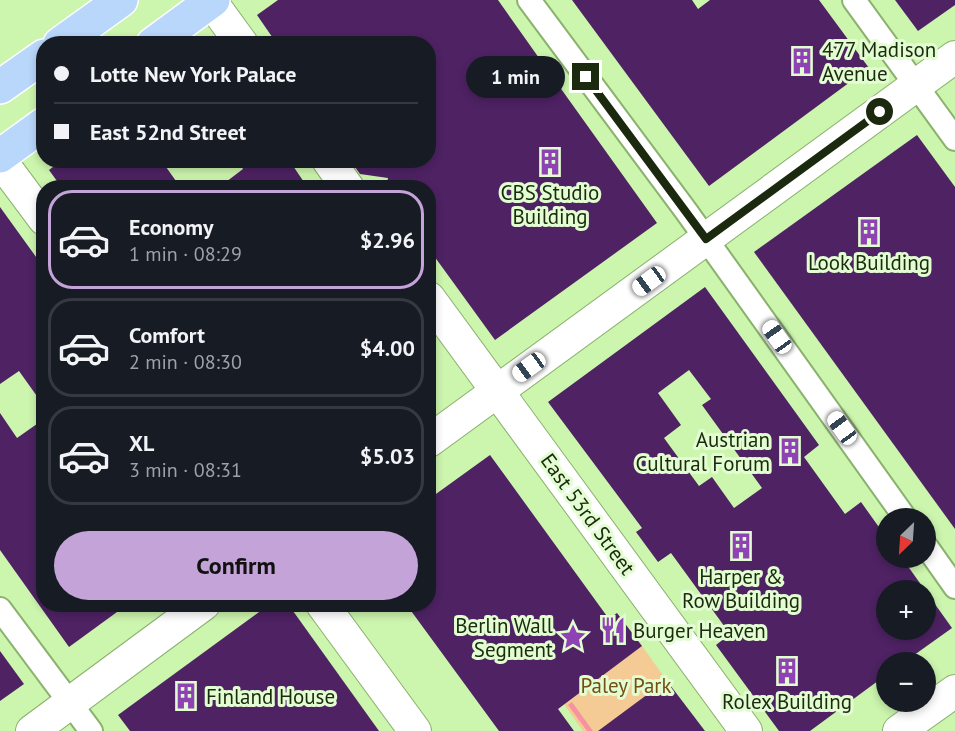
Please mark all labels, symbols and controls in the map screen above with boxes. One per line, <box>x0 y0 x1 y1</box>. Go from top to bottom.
place label: 477 Madison Avenue <box>822 36 936 87</box>
building icon: 477 Madison Avenue <box>787 46 817 76</box>
callout: 1 min <box>466 56 565 98</box>
text: Lotte New York Palace <box>90 60 296 88</box>
route end <box>572 63 599 90</box>
text: 1 min <box>491 64 540 90</box>
route start <box>866 98 893 125</box>
text: East 52nd Street <box>90 118 246 146</box>
building icon: CBS Studio Building <box>535 147 565 177</box>
place label: CBS Studio Building <box>501 179 599 230</box>
icon: car <box>57 213 111 267</box>
text: Economy <box>129 213 213 241</box>
building icon: Look Building <box>854 217 884 247</box>
text: $2.96 <box>360 226 415 254</box>
text: 1 min · 08:29 <box>129 241 242 267</box>
place label: Look Building <box>808 249 930 276</box>
car <box>629 263 669 299</box>
car <box>759 317 795 357</box>
icon: car <box>57 321 111 375</box>
text: Comfort <box>129 321 205 349</box>
text: $4.00 <box>360 334 415 362</box>
text: 2 min · 08:30 <box>129 349 242 375</box>
car <box>509 349 549 385</box>
car <box>824 408 860 448</box>
place label: Austrian Cultural Forum <box>636 426 770 477</box>
icon: car <box>57 429 111 483</box>
text: XL <box>129 429 154 457</box>
building icon: Austrian Cultural Forum <box>775 436 805 466</box>
text: $5.03 <box>360 442 415 470</box>
street label: East 53rd Street <box>535 448 641 580</box>
text: 3 min · 08:31 <box>129 457 242 483</box>
north arrow <box>876 508 936 568</box>
map controls <box>876 508 936 712</box>
button: Confirm <box>54 531 418 600</box>
building icon: Harper & Row Building <box>726 531 756 561</box>
place label: Harper & Row Building <box>682 563 800 614</box>
button: + <box>876 580 936 640</box>
place label: Berlin Wall Segment <box>455 612 553 663</box>
restaurant icon: Burger Heaven <box>598 615 628 645</box>
place label: Burger Heaven <box>633 617 766 644</box>
place icon: Berlin Wall Segment <box>558 622 588 652</box>
button: − <box>876 652 936 712</box>
building icon: Rolex Building <box>772 656 802 686</box>
park label: Paley Park <box>580 672 672 699</box>
building icon: Finland House <box>171 681 201 711</box>
place label: Finland House <box>206 683 335 710</box>
place label: Rolex Building <box>722 688 852 715</box>

